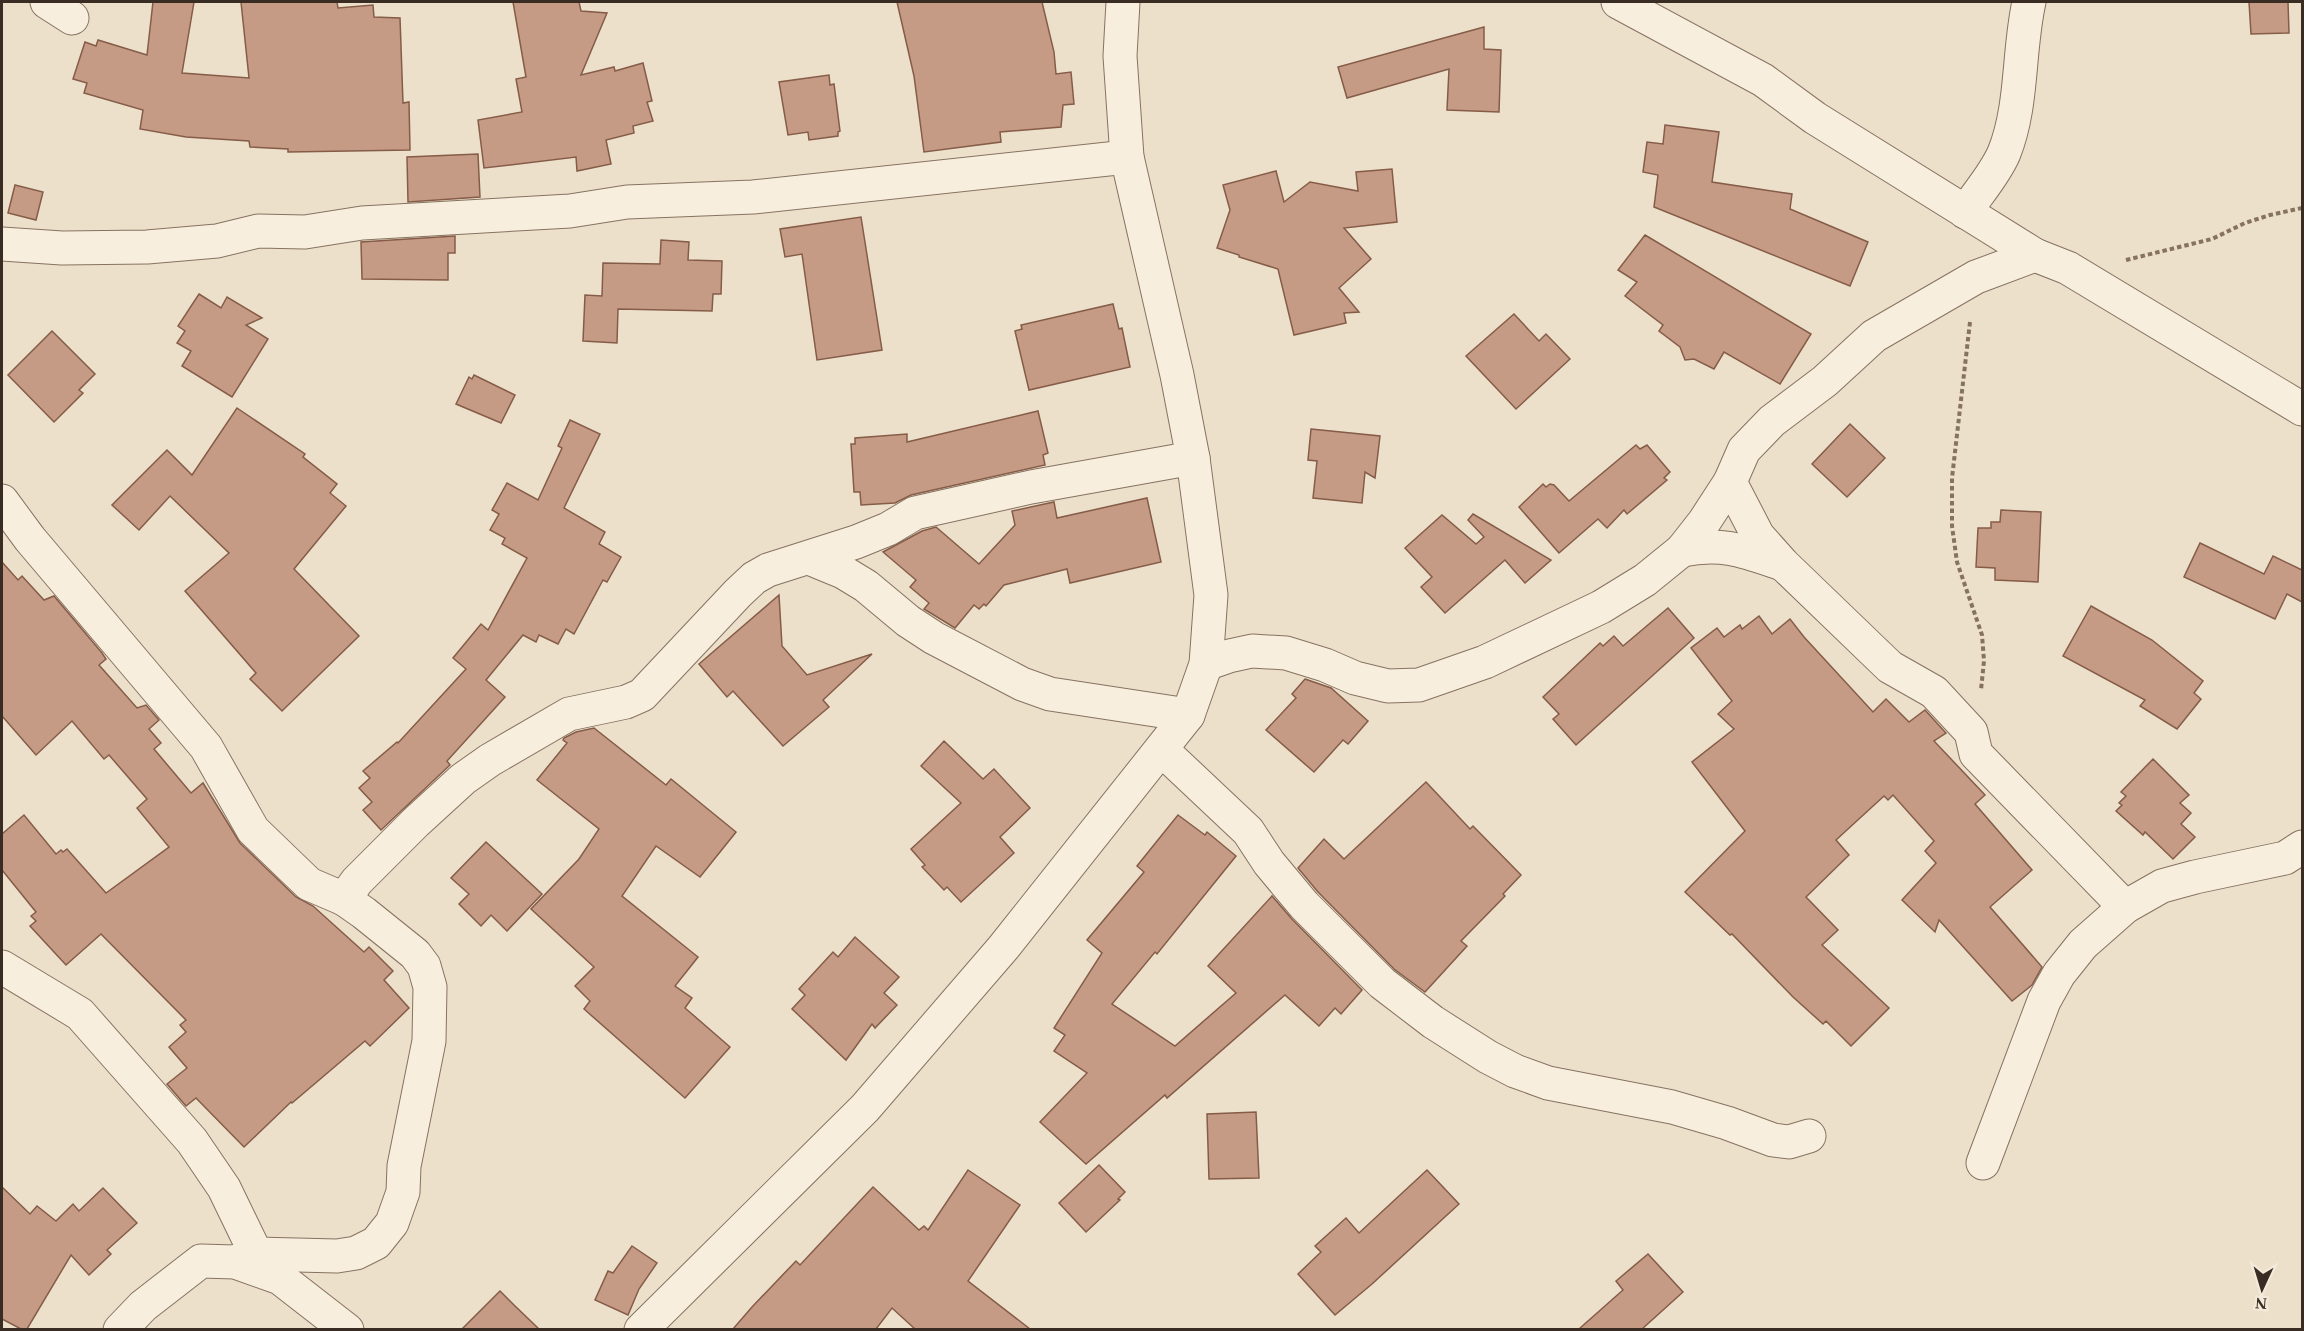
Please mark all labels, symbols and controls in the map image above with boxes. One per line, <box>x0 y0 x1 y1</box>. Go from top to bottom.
north arrow <box>2232 1259 2292 1319</box>
text: N <box>2254 1295 2267 1312</box>

